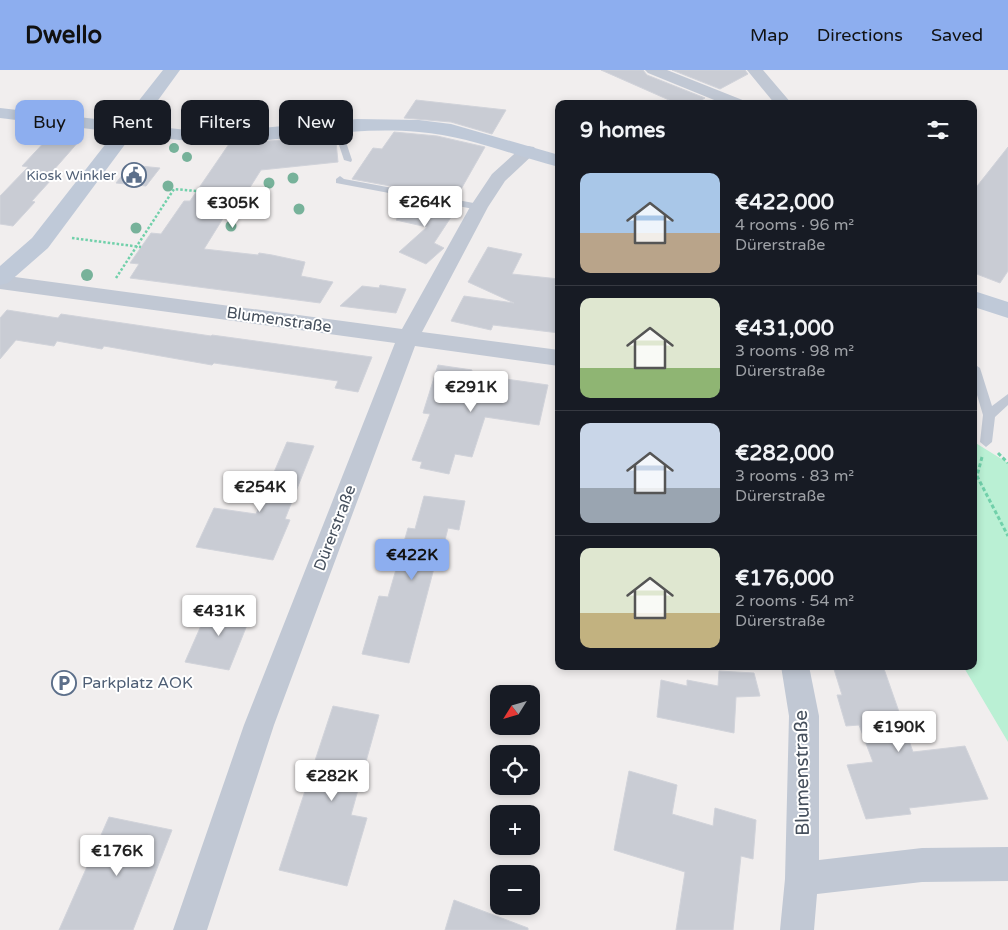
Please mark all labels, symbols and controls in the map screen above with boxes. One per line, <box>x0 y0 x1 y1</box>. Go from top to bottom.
text: Dwello <box>25 21 102 50</box>
text: Map <box>750 24 789 46</box>
text: Directions <box>817 24 903 46</box>
text: Saved <box>931 24 983 46</box>
chip: Buy <box>15 100 84 145</box>
chip: Rent <box>94 100 171 145</box>
chip: Filters <box>181 100 269 145</box>
chip: New <box>279 100 353 145</box>
icon: filters <box>924 116 952 144</box>
text: 9 homes <box>580 118 665 143</box>
public building icon: Kiosk Winkler <box>121 162 147 188</box>
place label: Kiosk Winkler <box>26 167 117 184</box>
pin: €305K <box>198 186 268 229</box>
pin: €264K <box>390 186 460 228</box>
text: €422,000 <box>735 190 834 215</box>
text: €264K <box>399 192 451 212</box>
text: €305K <box>207 193 259 213</box>
icon: home <box>620 193 680 253</box>
text: 4 rooms · 96 m² <box>735 215 854 235</box>
text: Dürerstraße <box>735 235 825 255</box>
street label: Blumenstraße <box>225 303 333 337</box>
text: €431,000 <box>735 316 834 341</box>
icon: home <box>620 318 680 378</box>
text: 3 rooms · 98 m² <box>735 341 854 361</box>
text: Dürerstraße <box>735 361 825 381</box>
pin: €291K <box>436 370 506 413</box>
text: €291K <box>445 377 497 397</box>
text: €282,000 <box>735 441 834 466</box>
icon: home <box>620 443 680 503</box>
text: 3 rooms · 83 m² <box>735 466 854 486</box>
pin: €254K <box>225 470 295 513</box>
text: €254K <box>234 477 286 497</box>
street label: Dürerstraße <box>309 482 361 574</box>
text: Dürerstraße <box>735 486 825 506</box>
pin: €422K <box>377 538 447 581</box>
text: €422K <box>386 545 438 565</box>
text: €176,000 <box>735 566 834 591</box>
icon: home <box>620 568 680 628</box>
text: 2 rooms · 54 m² <box>735 591 854 611</box>
pin: €431K <box>184 594 254 637</box>
text: €431K <box>193 601 245 621</box>
text: Dürerstraße <box>735 611 825 631</box>
parking icon: Parkplatz AOK <box>51 670 77 696</box>
place label: Parkplatz AOK <box>82 673 193 693</box>
north arrow <box>490 685 540 735</box>
map controls <box>490 685 540 915</box>
street label: Blumenstraße <box>790 710 814 836</box>
pin: €190K <box>864 710 934 753</box>
text: €190K <box>873 717 925 737</box>
button: locate <box>490 745 540 795</box>
pin: €282K <box>297 760 367 802</box>
text: €282K <box>306 766 358 786</box>
button: + <box>490 805 540 855</box>
pin: €176K <box>82 834 152 877</box>
text: €176K <box>91 841 143 861</box>
button: − <box>490 865 540 915</box>

